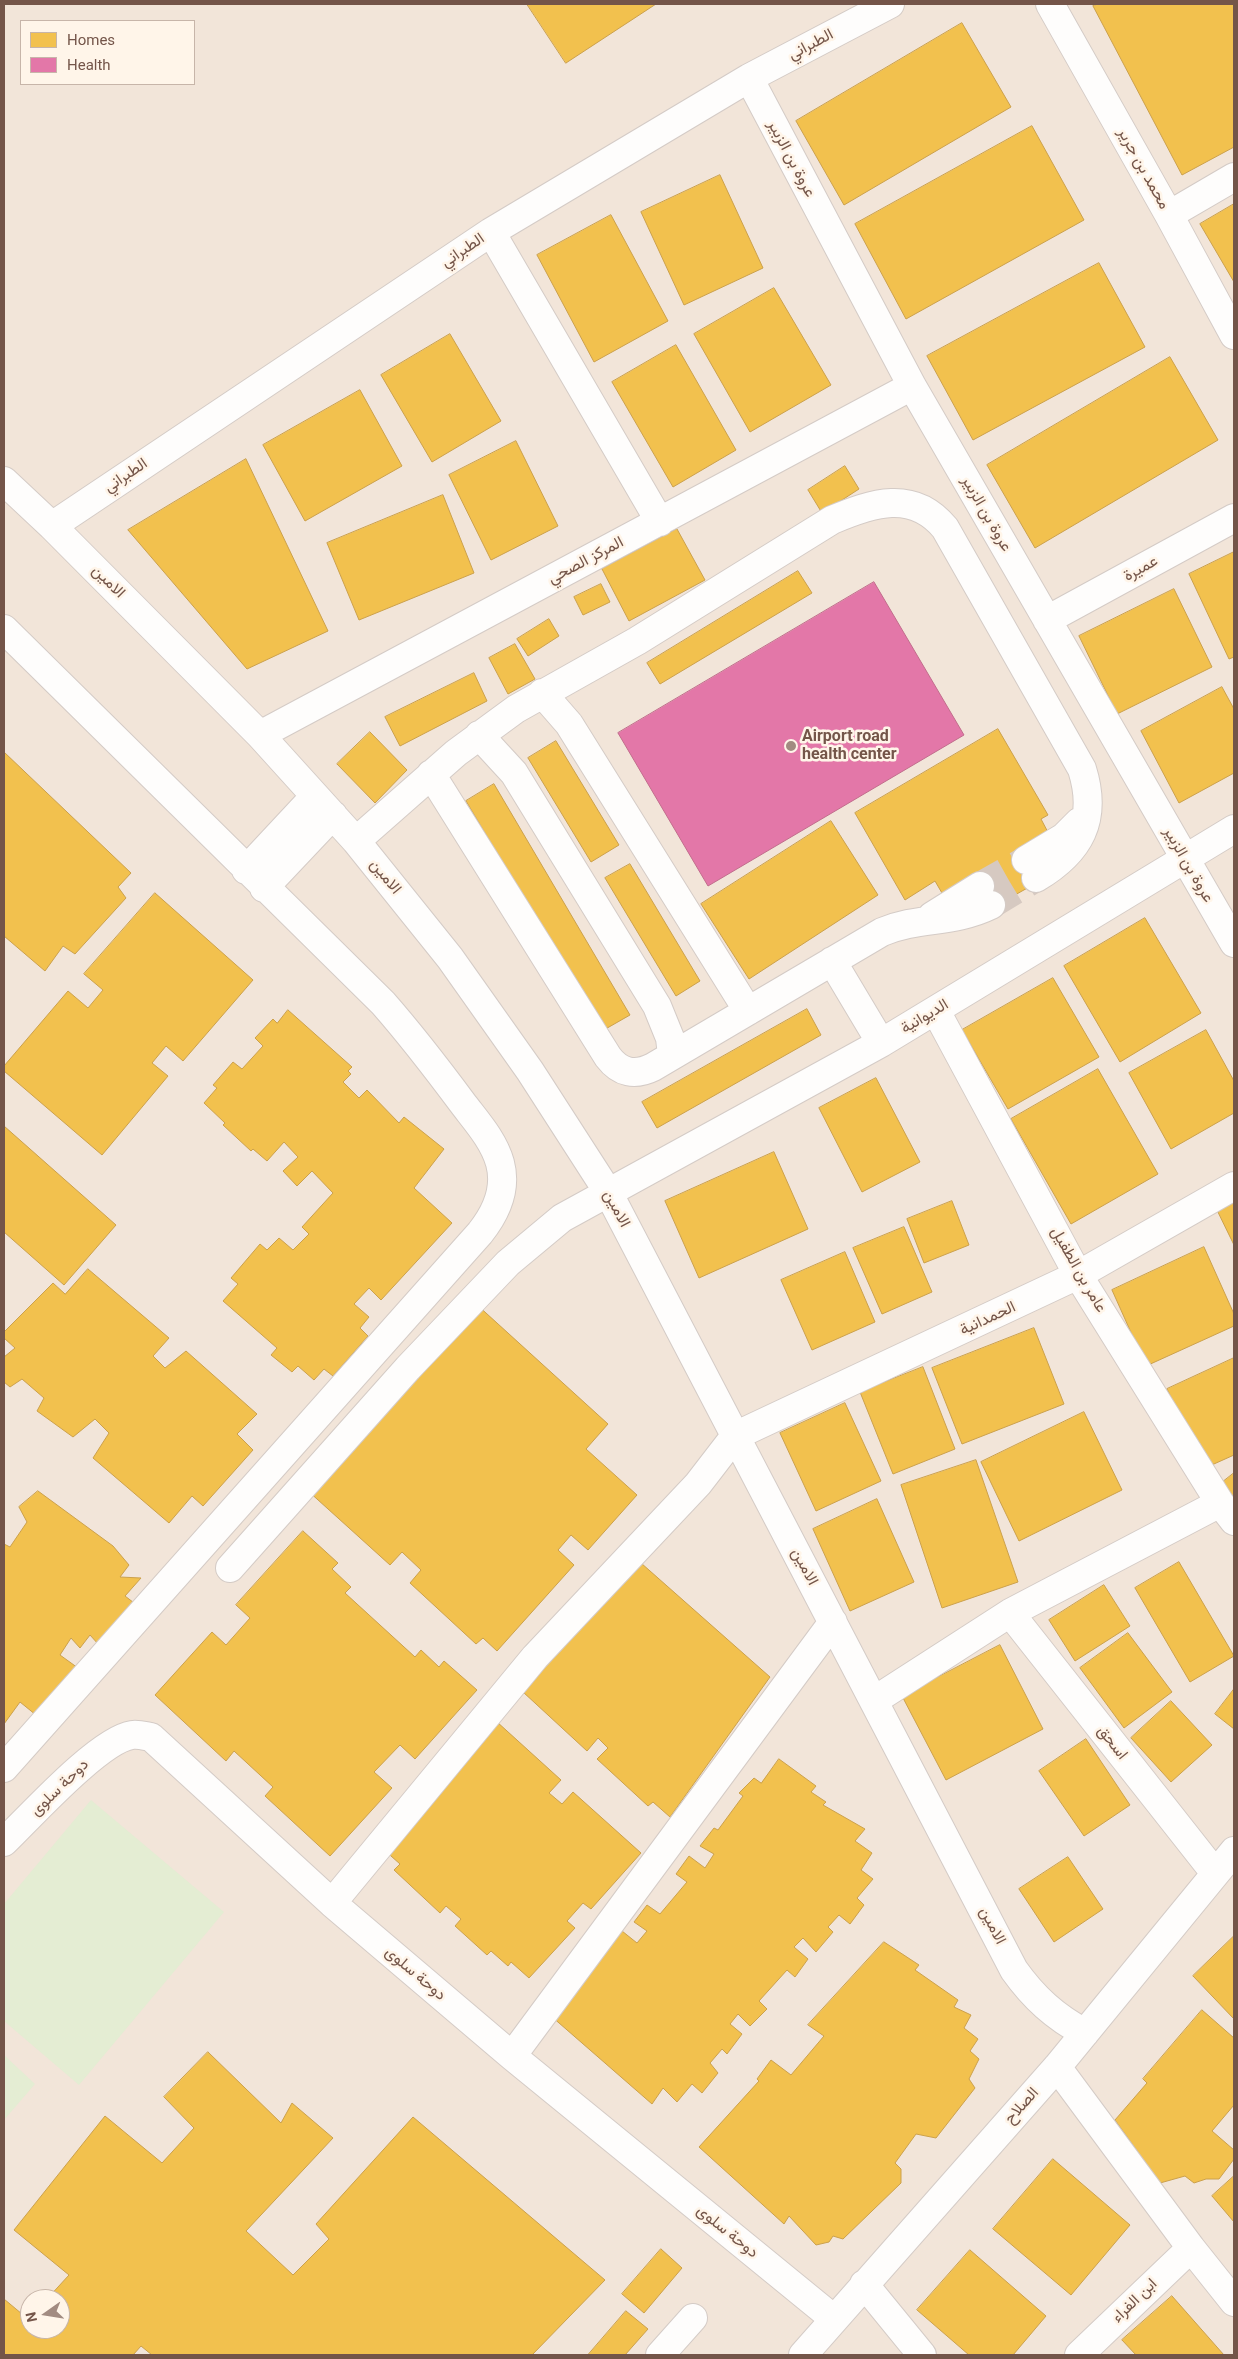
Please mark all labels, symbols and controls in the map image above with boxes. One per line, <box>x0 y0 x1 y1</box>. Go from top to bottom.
legend <box>20 20 195 85</box>
street label: الطبراني <box>785 25 837 65</box>
text: Homes <box>67 31 115 49</box>
text: Health <box>67 56 111 74</box>
street label: عروة بن الزبير <box>763 117 819 201</box>
street label: محمد بن جرير <box>1113 125 1173 213</box>
street label: الطبراني <box>438 230 488 272</box>
street label: الطبراني <box>101 455 151 497</box>
street label: عروة بن الزبير <box>957 473 1015 555</box>
street label: المركز الصحي <box>545 533 627 589</box>
street label: عميرة <box>1120 552 1162 586</box>
street label: الامين <box>87 561 129 603</box>
place label: Airport road health center <box>802 727 897 765</box>
marker: Airport road health center <box>784 739 798 753</box>
street label: عروة بن الزبير <box>1159 824 1217 906</box>
street label: الامين <box>365 856 405 898</box>
street label: الديوانية <box>898 995 952 1039</box>
street label: الامين <box>598 1187 634 1231</box>
street label: عامر بن الطفيل <box>1046 1224 1110 1316</box>
street label: الحمدانية <box>957 1298 1019 1340</box>
street label: الامين <box>786 1545 822 1589</box>
street label: اسحق <box>1093 1722 1131 1764</box>
street label: دوحة سلوى <box>27 1755 93 1821</box>
street label: الامين <box>975 1904 1009 1948</box>
street label: دوحة سلوى <box>381 1943 449 2005</box>
street label: الصلاح <box>1001 2084 1043 2128</box>
street label: دوحة سلوى <box>692 2201 762 2263</box>
street label: ابن الفراء <box>1108 2275 1162 2327</box>
north arrow <box>20 2289 70 2339</box>
text: N <box>22 2311 40 2324</box>

